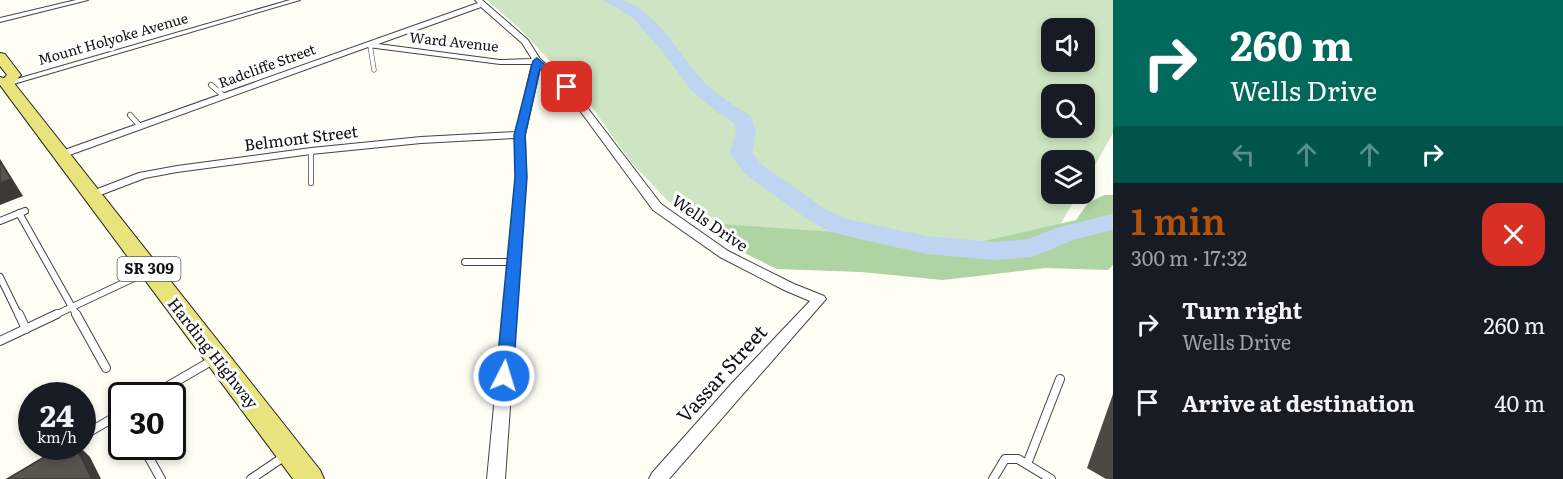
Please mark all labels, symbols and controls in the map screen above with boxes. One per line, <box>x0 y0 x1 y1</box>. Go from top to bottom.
street label: Mount Holyoke Avenue <box>35 7 190 69</box>
text: 260 m <box>1230 12 1353 74</box>
map controls <box>1041 18 1095 204</box>
button: sound <box>1041 18 1095 72</box>
icon: right <box>1131 24 1209 102</box>
street label: Ward Avenue <box>409 26 500 56</box>
street label: Radcliffe Street <box>215 38 318 92</box>
pin <box>541 61 592 112</box>
text: Wells Drive <box>1230 69 1377 109</box>
icon: arrive <box>550 70 583 103</box>
button: search <box>1041 84 1095 138</box>
street label: Belmont Street <box>243 118 359 156</box>
icon: left <box>1227 138 1260 171</box>
icon: ahead <box>1290 138 1323 171</box>
icon: ahead <box>1353 138 1386 171</box>
icon: right <box>1416 138 1449 171</box>
button: layers <box>1041 150 1095 204</box>
street label: Wells Drive <box>668 188 753 257</box>
text: 1 min <box>1131 193 1226 246</box>
button: close <box>1482 203 1545 266</box>
text: 300 m · 17:32 <box>1131 242 1247 272</box>
road number: SR 309 <box>118 257 180 281</box>
street label: Harding Highway <box>163 292 265 414</box>
text: Turn right <box>1182 293 1302 326</box>
icon: right <box>1131 308 1164 341</box>
text: 260 m <box>1484 308 1545 341</box>
street label: Vassar Street <box>668 317 773 429</box>
text: Wells Drive <box>1182 326 1291 356</box>
position arrow <box>472 344 536 408</box>
speed limit sign: 30 <box>108 382 186 460</box>
icon: arrive <box>1131 386 1164 419</box>
text: Arrive at destination <box>1182 386 1415 419</box>
text: 40 m <box>1494 386 1545 419</box>
text: 24 <box>40 392 74 436</box>
text: km/h <box>37 425 77 448</box>

